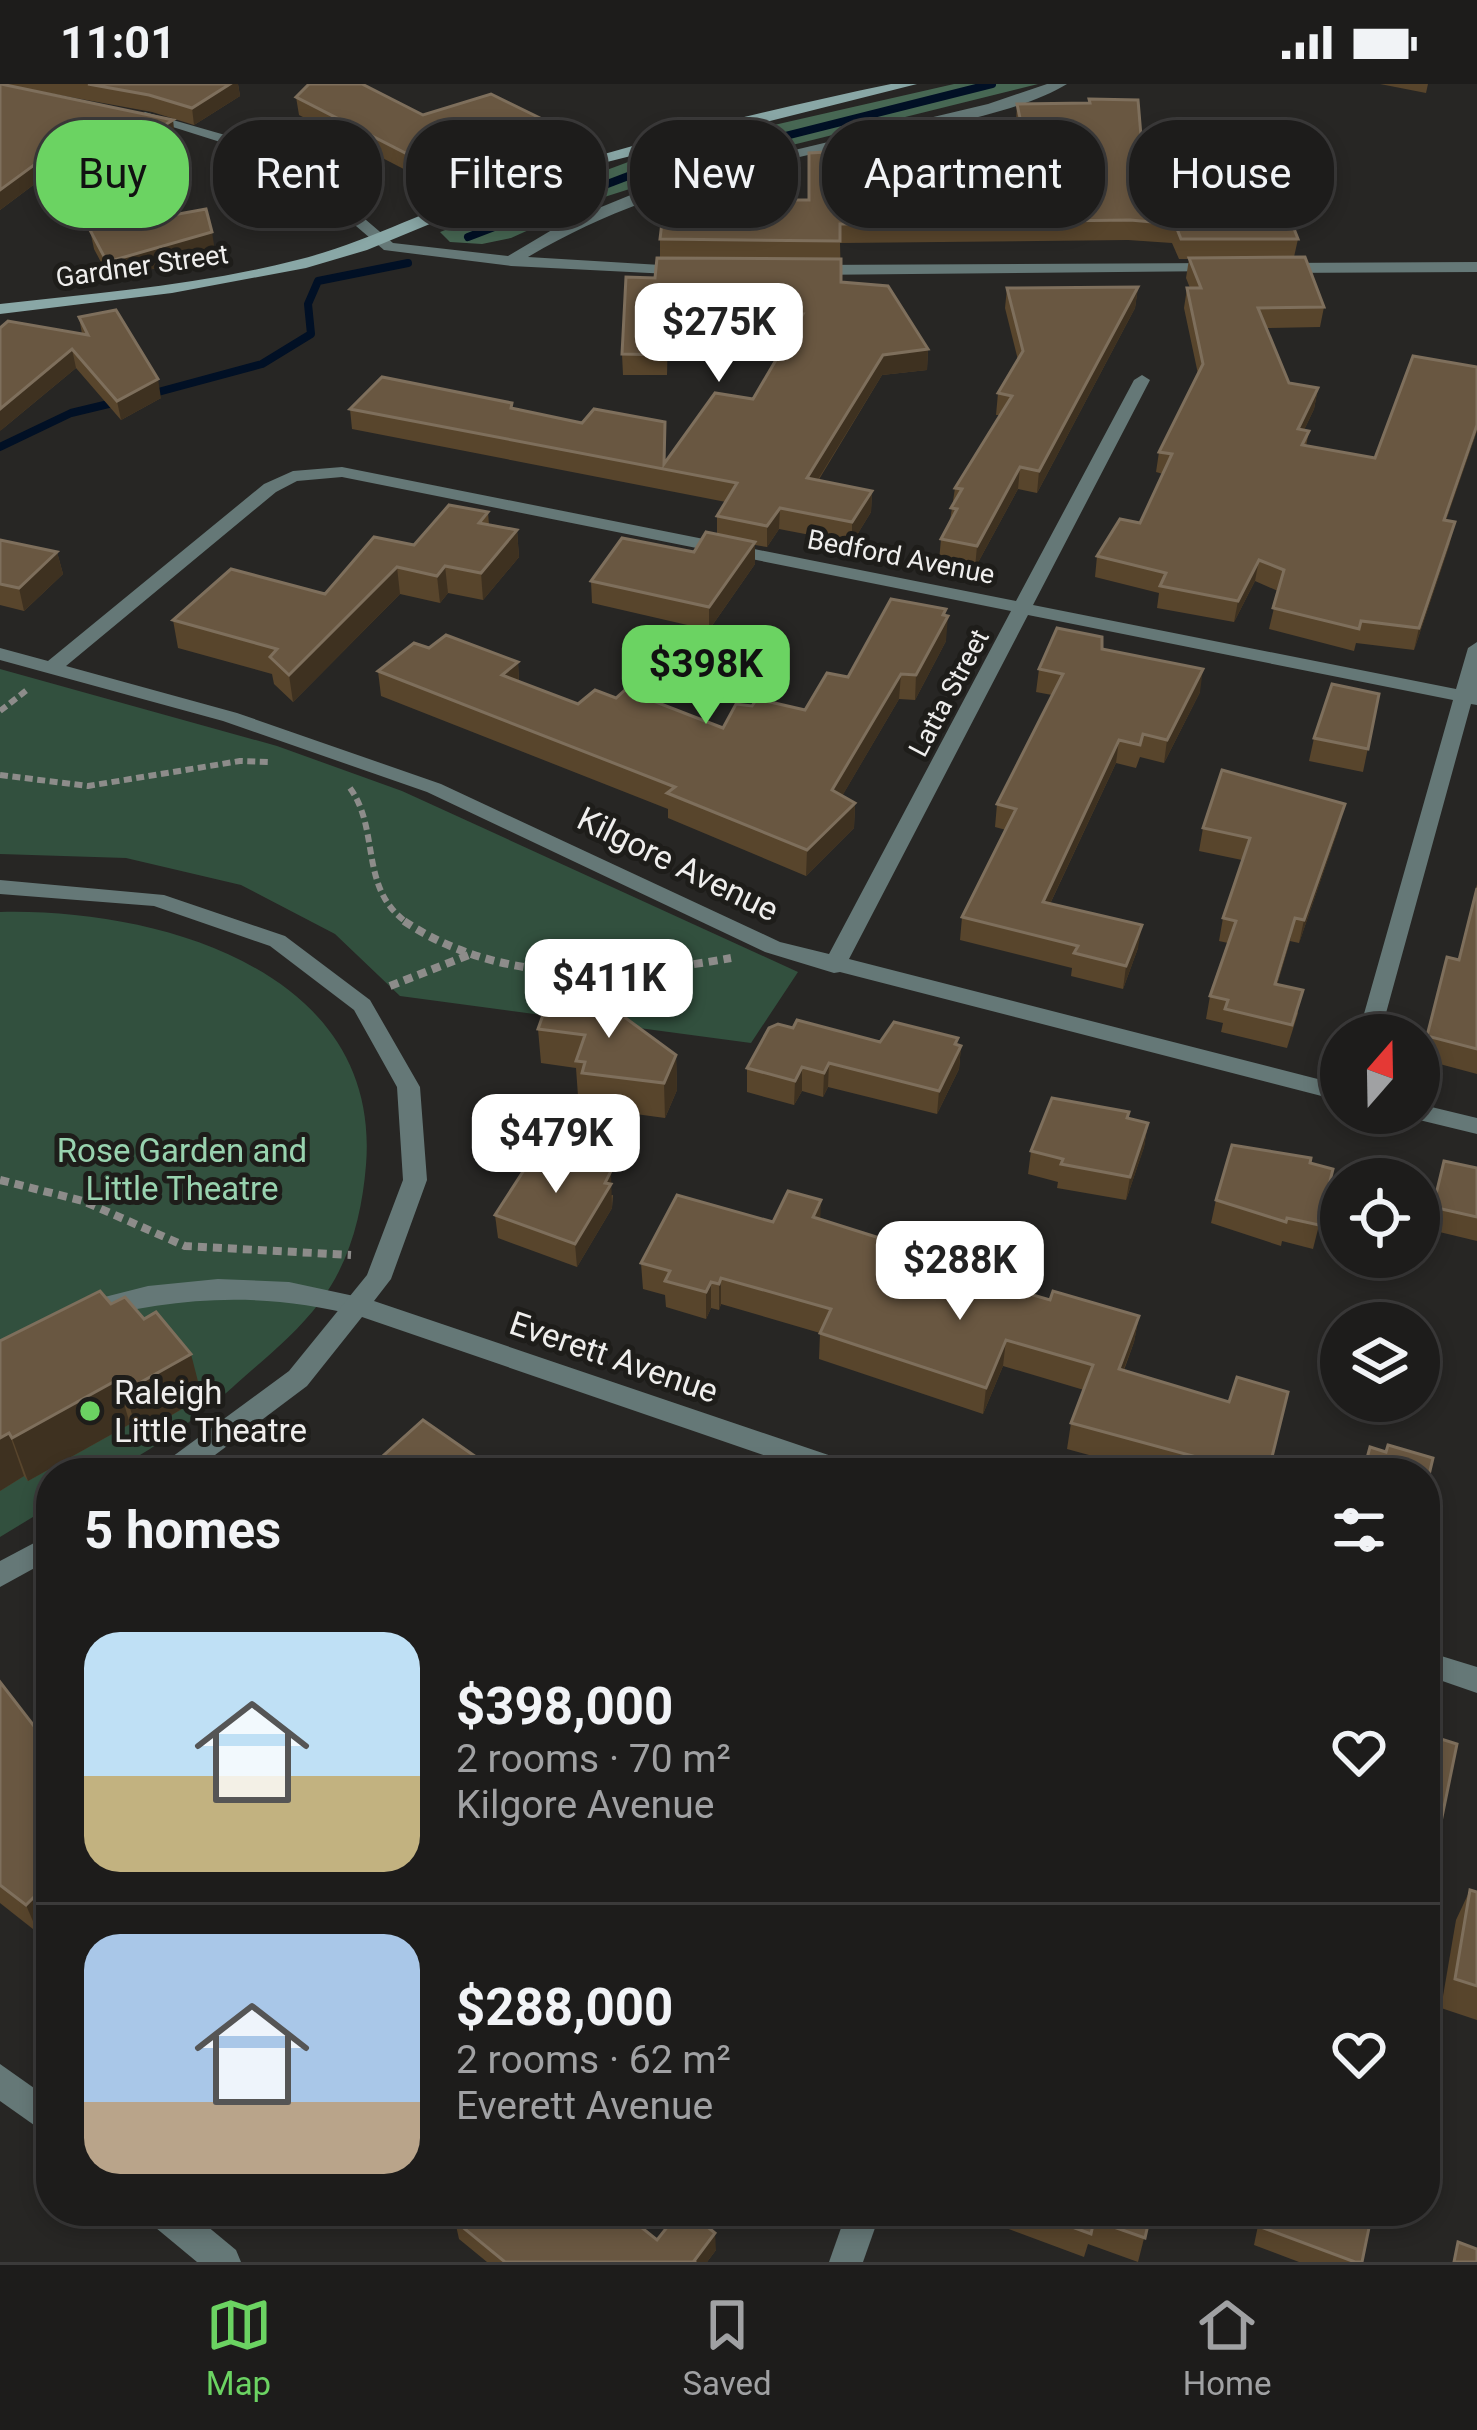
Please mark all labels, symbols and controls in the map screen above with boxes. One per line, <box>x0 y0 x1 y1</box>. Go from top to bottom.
text: 11:01 <box>60 16 176 69</box>
chip: Buy <box>36 120 189 228</box>
chip: Rent <box>213 120 382 228</box>
chip: Filters <box>406 120 606 228</box>
chip: New <box>630 120 798 228</box>
chip: Apartment <box>822 120 1105 228</box>
chip: House <box>1129 120 1334 228</box>
street label: Gardner Street <box>54 238 230 294</box>
pin: $275K <box>635 283 803 385</box>
text: $275K <box>662 299 776 345</box>
street label: Bedford Avenue <box>805 523 997 591</box>
street label: Latta Street <box>902 624 996 762</box>
pin: $398K <box>622 625 790 727</box>
text: $398K <box>649 641 763 687</box>
street label: Kilgore Avenue <box>571 799 785 929</box>
pin: $411K <box>525 939 693 1041</box>
text: $411K <box>552 955 666 1001</box>
north arrow <box>1320 1014 1440 1134</box>
map controls <box>1320 1014 1440 1422</box>
pin: $479K <box>472 1094 640 1196</box>
text: $479K <box>499 1110 613 1156</box>
park label: Rose Garden and Little Theatre <box>57 1131 307 1208</box>
button: locate <box>1320 1158 1440 1278</box>
pin: $288K <box>876 1221 1044 1323</box>
text: $288K <box>903 1237 1017 1283</box>
button: layers <box>1320 1302 1440 1422</box>
street label: Everett Avenue <box>505 1303 723 1411</box>
place label: Raleigh Little Theatre <box>114 1373 307 1450</box>
marker: Raleigh Little Theatre <box>77 1398 103 1424</box>
icon: filters <box>1326 1497 1392 1563</box>
text: 5 homes <box>84 1501 281 1560</box>
text: $398,000 <box>456 1677 673 1736</box>
icon: home <box>180 1680 324 1824</box>
icon: heart <box>1326 1719 1392 1785</box>
text: 2 rooms · 70 m² <box>456 1736 731 1782</box>
text: Kilgore Avenue <box>456 1782 714 1828</box>
text: $288,000 <box>456 1978 673 2037</box>
icon: home <box>180 1982 324 2126</box>
icon: heart <box>1326 2021 1392 2087</box>
text: 2 rooms · 62 m² <box>456 2037 731 2083</box>
text: Everett Avenue <box>456 2083 713 2129</box>
tab: Map <box>206 2292 272 2403</box>
tab: Saved <box>683 2292 772 2403</box>
tab: Home <box>1183 2292 1272 2403</box>

